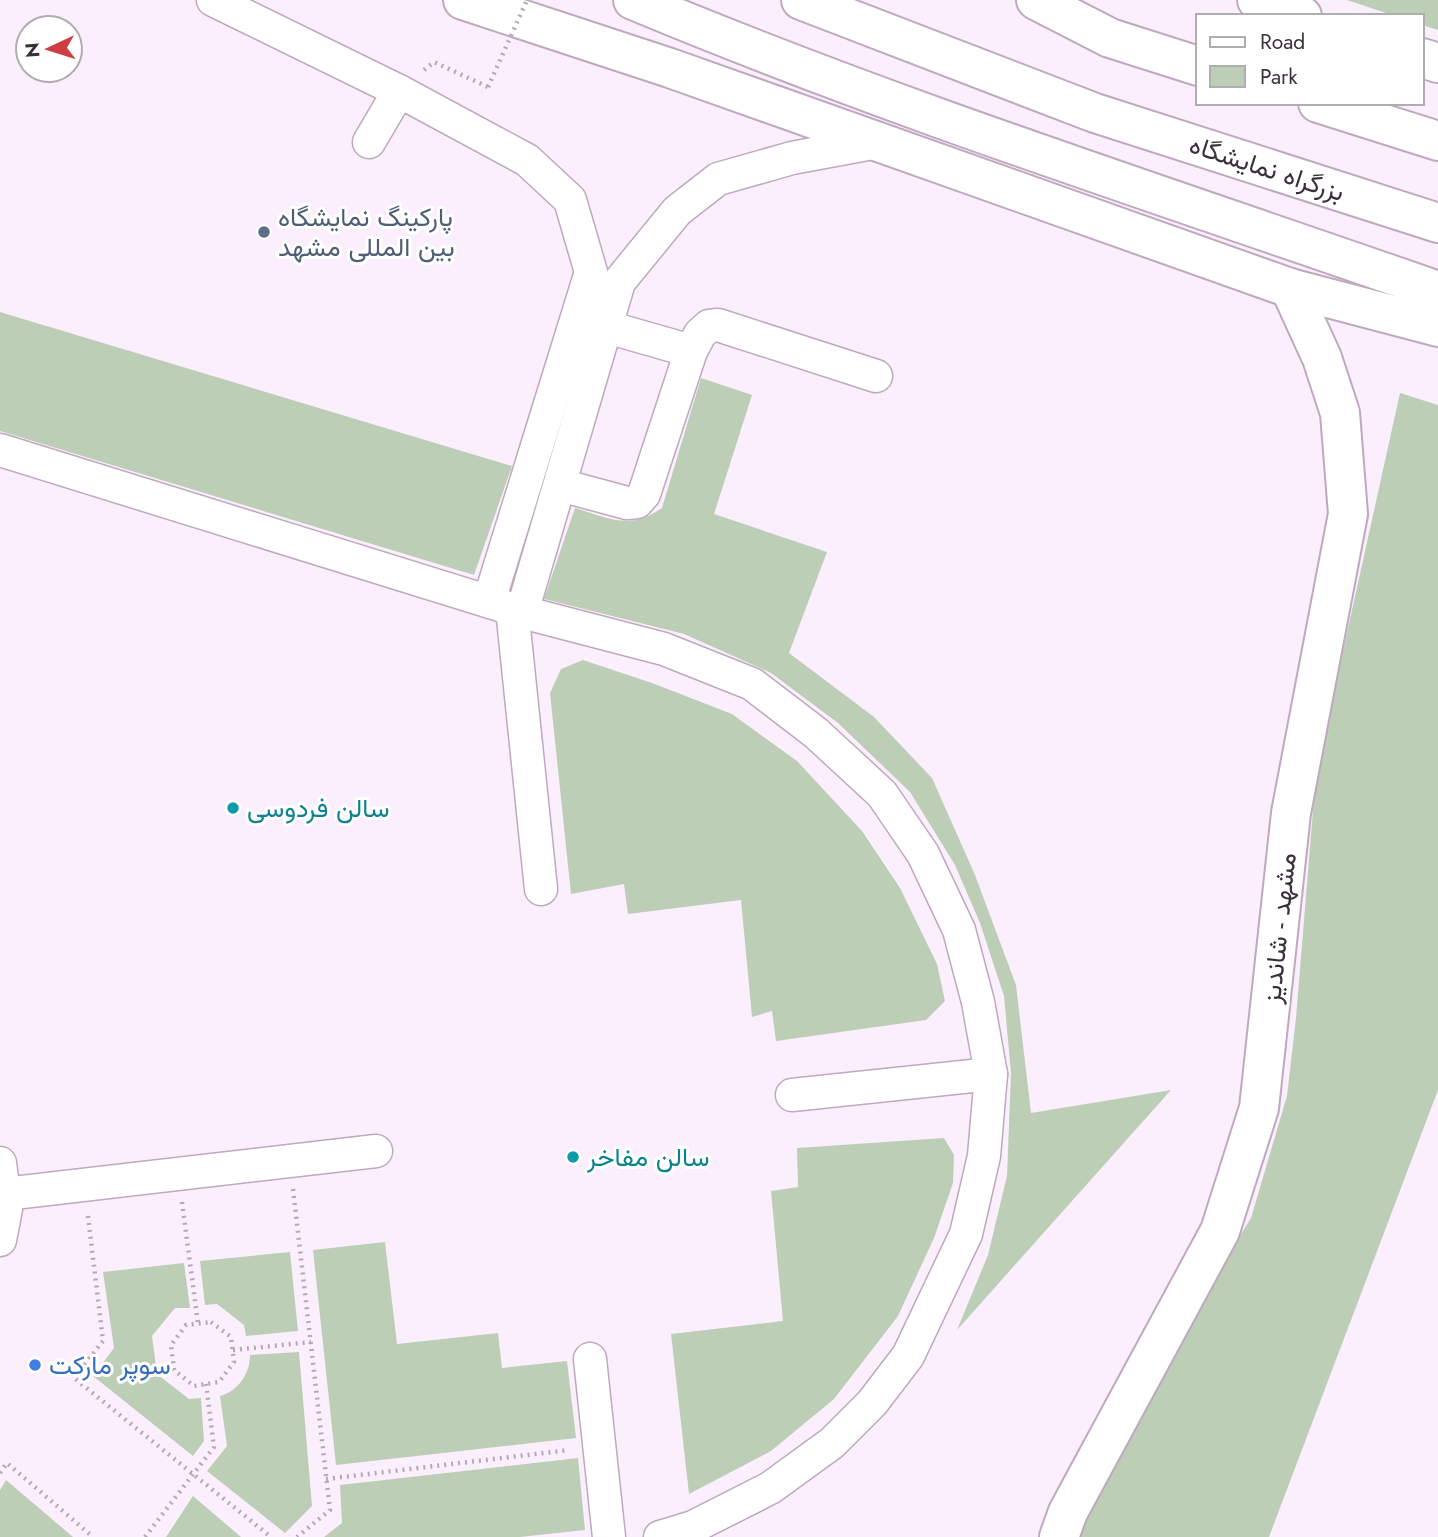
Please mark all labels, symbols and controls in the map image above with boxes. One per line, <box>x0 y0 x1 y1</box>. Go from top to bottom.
north arrow <box>14 14 84 84</box>
legend <box>1196 14 1424 105</box>
text: Road <box>1260 27 1305 57</box>
text: N <box>19 42 47 59</box>
text: Park <box>1260 62 1298 92</box>
street label: بزرگراه نمایشگاه <box>1185 125 1349 211</box>
place label: پارکینگ نمایشگاه بین المللی مشهد <box>278 198 455 266</box>
marker: پارکینگ نمایشگاه بین المللی مشهد <box>256 224 272 240</box>
place label: سالن فردوسی <box>247 789 390 827</box>
marker: سالن فردوسی <box>225 800 241 816</box>
street label: مشهد - شاندیز <box>1252 851 1306 1006</box>
place label: سالن مفاخر <box>586 1138 709 1176</box>
marker: سالن مفاخر <box>565 1149 581 1165</box>
place label: سوپر مارکت <box>49 1346 171 1384</box>
marker: سوپر مارکت <box>27 1357 43 1373</box>

